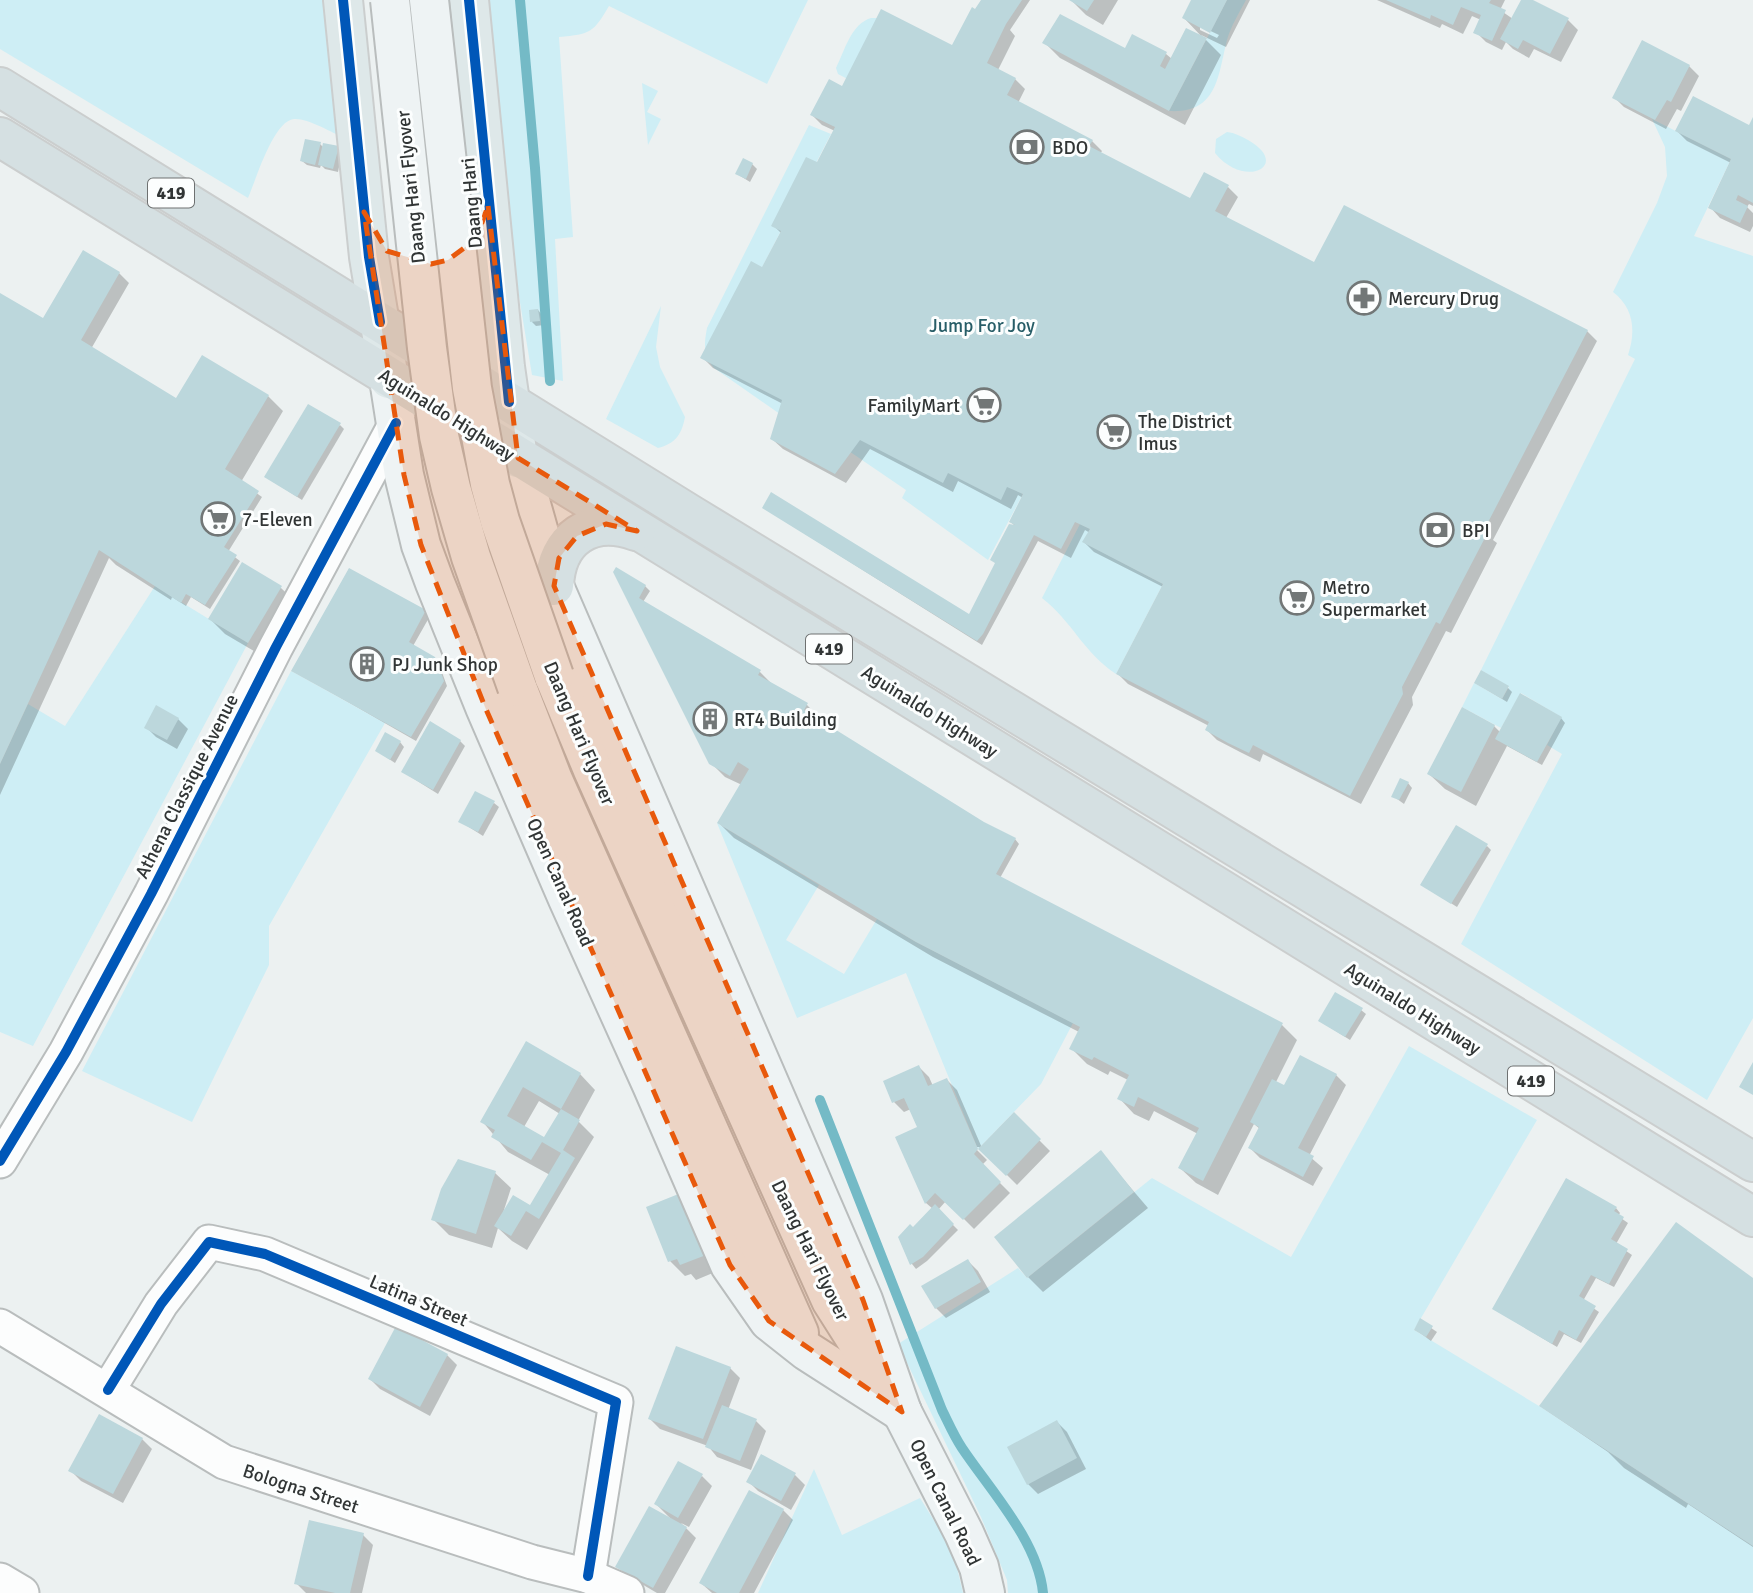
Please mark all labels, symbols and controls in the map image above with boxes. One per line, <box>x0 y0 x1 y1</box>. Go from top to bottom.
street label: Daang Hari Flyover <box>391 109 431 265</box>
bank icon: BDO <box>1008 128 1046 166</box>
place label: BDO <box>1052 136 1088 160</box>
street label: Daang Hari <box>456 157 488 249</box>
road number: 419 <box>148 178 194 208</box>
pharmacy icon: Mercury Drug <box>1345 279 1383 317</box>
place label: Mercury Drug <box>1388 287 1499 311</box>
park label: Jump For Joy <box>929 314 1035 338</box>
street label: Aguinaldo Highway <box>374 363 519 467</box>
supermarket icon: FamilyMart <box>965 386 1003 424</box>
place label: FamilyMart <box>868 394 960 418</box>
place label: The District Imus <box>1138 410 1232 456</box>
supermarket icon: The District Imus <box>1095 413 1133 451</box>
supermarket icon: 7-Eleven <box>199 500 237 538</box>
place label: 7-Eleven <box>242 508 313 532</box>
bank icon: BPI <box>1418 511 1456 549</box>
place label: BPI <box>1462 519 1490 543</box>
place label: Metro Supermarket <box>1322 576 1427 622</box>
supermarket icon: Metro Supermarket <box>1278 579 1316 617</box>
road number: 419 <box>806 634 852 664</box>
building icon: PJ Junk Shop <box>348 645 386 683</box>
place label: PJ Junk Shop <box>392 653 498 677</box>
street label: Daang Hari Flyover <box>538 658 620 809</box>
street label: Aguinaldo Highway <box>857 660 1002 764</box>
street label: Athena Classique Avenue <box>130 690 244 883</box>
building icon: RT4 Building <box>691 700 729 738</box>
place label: RT4 Building <box>734 708 837 732</box>
street label: Open Canal Road <box>521 814 599 950</box>
street label: Aguinaldo Highway <box>1340 957 1485 1061</box>
road number: 419 <box>1508 1066 1554 1096</box>
street label: Daang Hari Flyover <box>766 1176 855 1325</box>
street label: Latina Street <box>366 1269 472 1333</box>
street label: Open Canal Road <box>904 1435 986 1570</box>
street label: Bologna Street <box>240 1459 362 1519</box>

